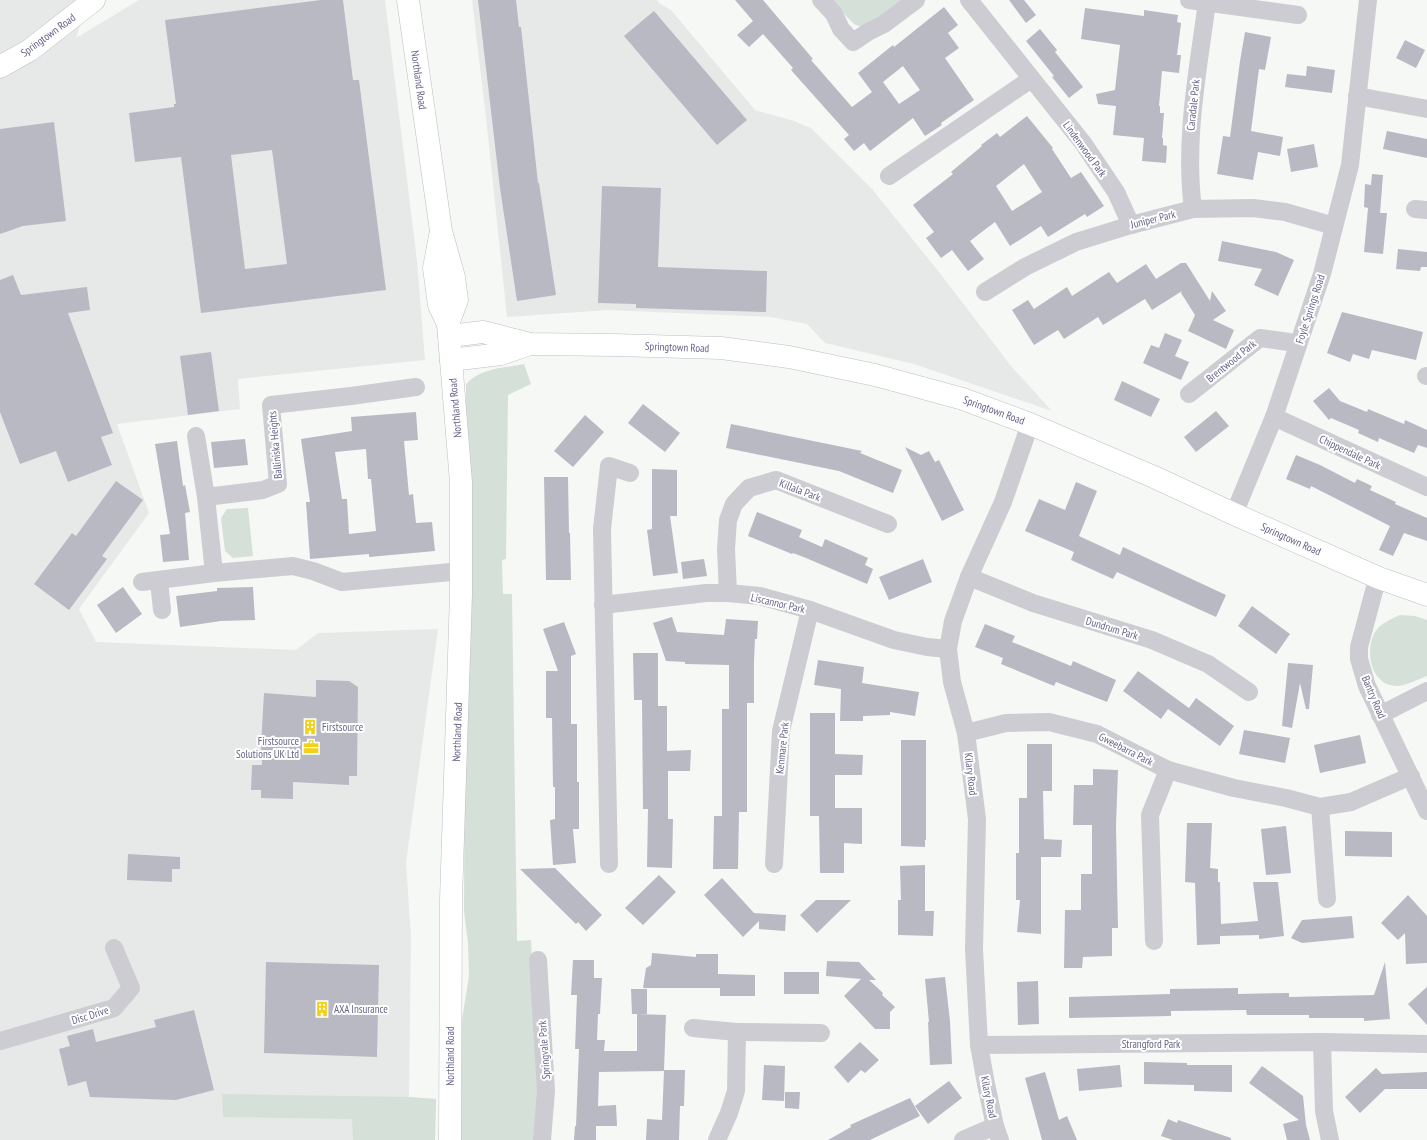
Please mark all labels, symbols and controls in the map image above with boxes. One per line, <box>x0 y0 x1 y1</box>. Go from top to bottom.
street label: Springtown Road <box>18 10 78 60</box>
street label: Northland Road <box>408 50 430 111</box>
street label: Caradale Park <box>1183 78 1203 131</box>
street label: Lindenwood Park <box>1060 118 1110 180</box>
street label: Juniper Park <box>1128 207 1178 232</box>
street label: Foyle Springs Road <box>1292 272 1328 345</box>
street label: Brentwood Park <box>1203 336 1259 385</box>
street label: Springtown Road <box>645 339 710 355</box>
street label: Northland Road <box>445 378 465 438</box>
street label: Springtown Road <box>961 392 1027 428</box>
street label: Balliniska Heights <box>265 410 285 480</box>
street label: Chippendale Park <box>1317 432 1384 473</box>
street label: Killala Park <box>777 476 823 504</box>
street label: Springtown Road <box>1259 519 1324 559</box>
street label: Liscannor Park <box>750 590 807 616</box>
street label: Dundrum Park <box>1084 613 1140 643</box>
street label: Bantry Road <box>1359 673 1389 721</box>
street label: Northland Road <box>449 702 465 762</box>
building icon: Firstsource <box>301 718 319 736</box>
place label: Firstsource <box>322 720 364 734</box>
street label: Kenmare Park <box>772 721 792 775</box>
street label: Gweebarra Park <box>1096 729 1156 769</box>
place label: Firstsource Solutions UK Ltd <box>236 734 299 761</box>
office icon: Firstsource Solutions UK Ltd <box>302 738 320 756</box>
street label: Kilary Road <box>961 752 981 796</box>
building icon: AXA Insurance <box>313 1000 331 1018</box>
place label: AXA Insurance <box>334 1002 388 1016</box>
street label: Disc Drive <box>70 1003 111 1027</box>
street label: Springvale Park <box>535 1019 553 1080</box>
street label: Northland Road <box>443 1026 457 1086</box>
street label: Strangford Park <box>1122 1037 1181 1051</box>
street label: Kilary Road <box>978 1075 1000 1120</box>

